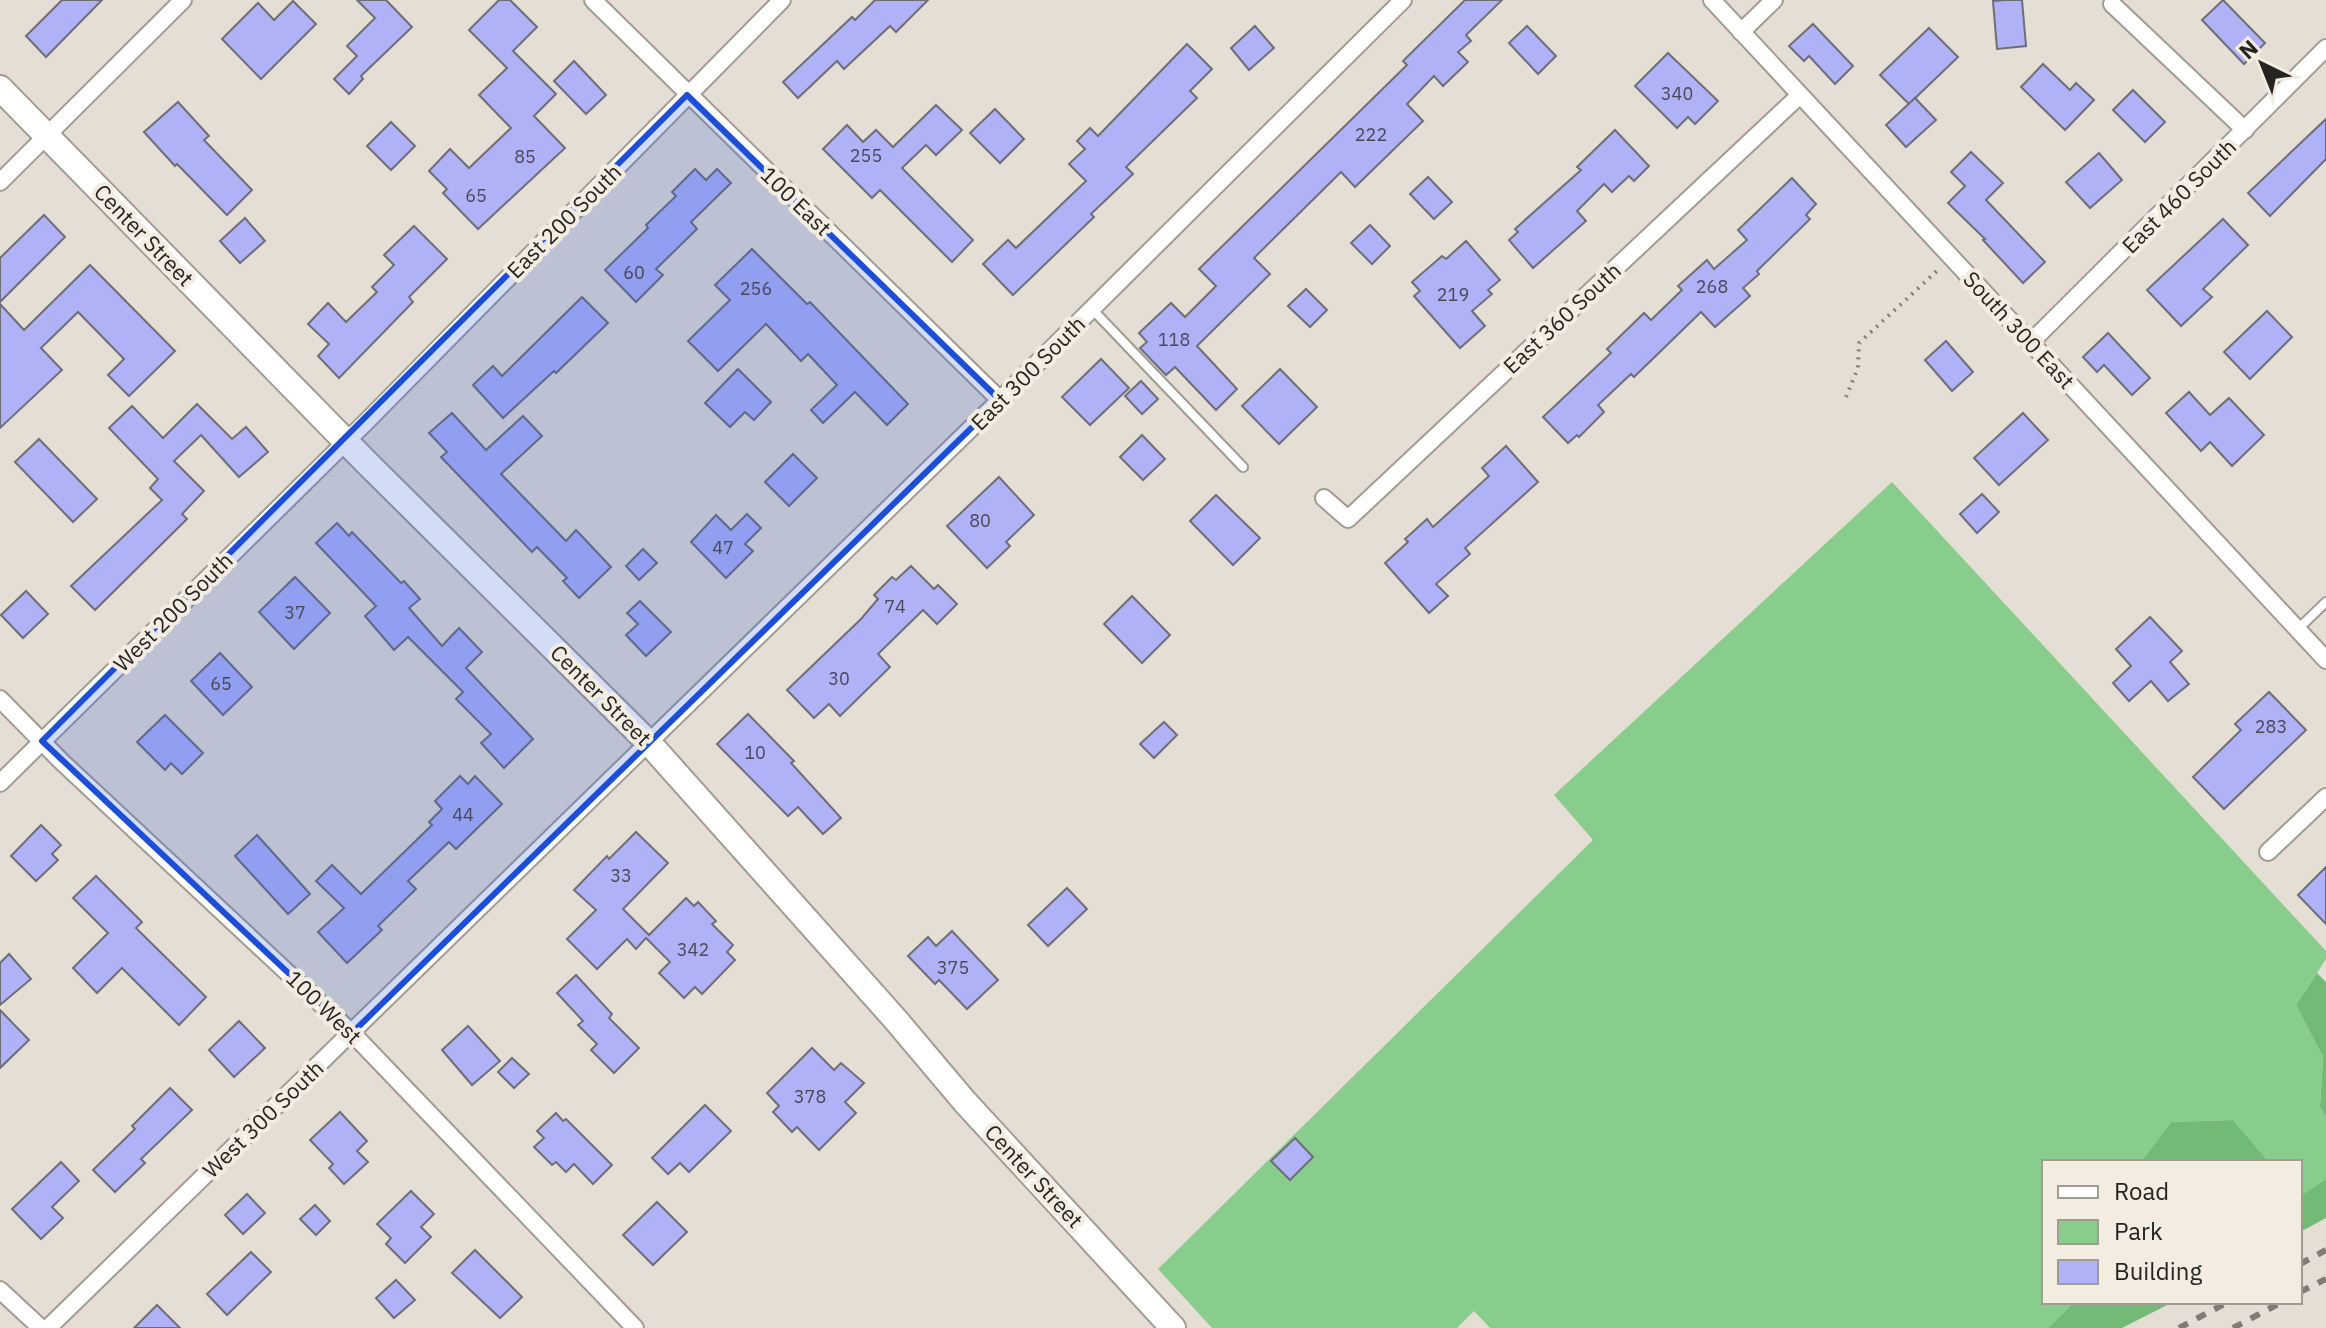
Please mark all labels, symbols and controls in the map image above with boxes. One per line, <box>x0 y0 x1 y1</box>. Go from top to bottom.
north arrow <box>2222 24 2302 104</box>
text: N <box>2232 33 2264 65</box>
house number: 340 <box>1661 82 1693 105</box>
house number: 222 <box>1355 123 1387 146</box>
street label: East 460 South <box>2115 132 2242 259</box>
house number: 255 <box>850 144 882 167</box>
house number: 85 <box>514 145 536 168</box>
street label: East 200 South <box>500 157 627 284</box>
street label: 100 East <box>755 160 838 242</box>
street label: Center Street <box>88 177 200 292</box>
house number: 65 <box>465 184 487 207</box>
street label: East 360 South <box>1497 256 1627 380</box>
house number: 60 <box>623 261 645 284</box>
street label: South 300 East <box>1957 265 2081 395</box>
house number: 268 <box>1696 275 1728 298</box>
house number: 256 <box>740 277 772 300</box>
house number: 219 <box>1437 283 1469 306</box>
street label: East 300 South <box>964 309 1091 436</box>
house number: 118 <box>1158 328 1190 351</box>
house number: 80 <box>969 509 991 532</box>
house number: 47 <box>712 536 734 559</box>
street label: West 200 South <box>107 546 239 678</box>
house number: 74 <box>884 595 906 618</box>
house number: 37 <box>284 601 306 624</box>
street label: Center Street <box>545 638 658 751</box>
house number: 30 <box>828 667 850 690</box>
house number: 65 <box>210 672 232 695</box>
house number: 283 <box>2255 715 2287 738</box>
house number: 10 <box>744 741 766 764</box>
house number: 44 <box>452 803 474 826</box>
house number: 33 <box>610 864 632 887</box>
house number: 342 <box>677 938 709 961</box>
house number: 375 <box>937 956 969 979</box>
street label: 100 West <box>280 963 368 1050</box>
street label: West 300 South <box>196 1054 329 1184</box>
house number: 378 <box>794 1085 826 1108</box>
street label: Center Street <box>979 1118 1090 1234</box>
legend <box>2042 1160 2302 1304</box>
text: Road <box>2114 1175 2169 1207</box>
text: Park <box>2114 1215 2163 1247</box>
text: Building <box>2114 1255 2202 1287</box>

